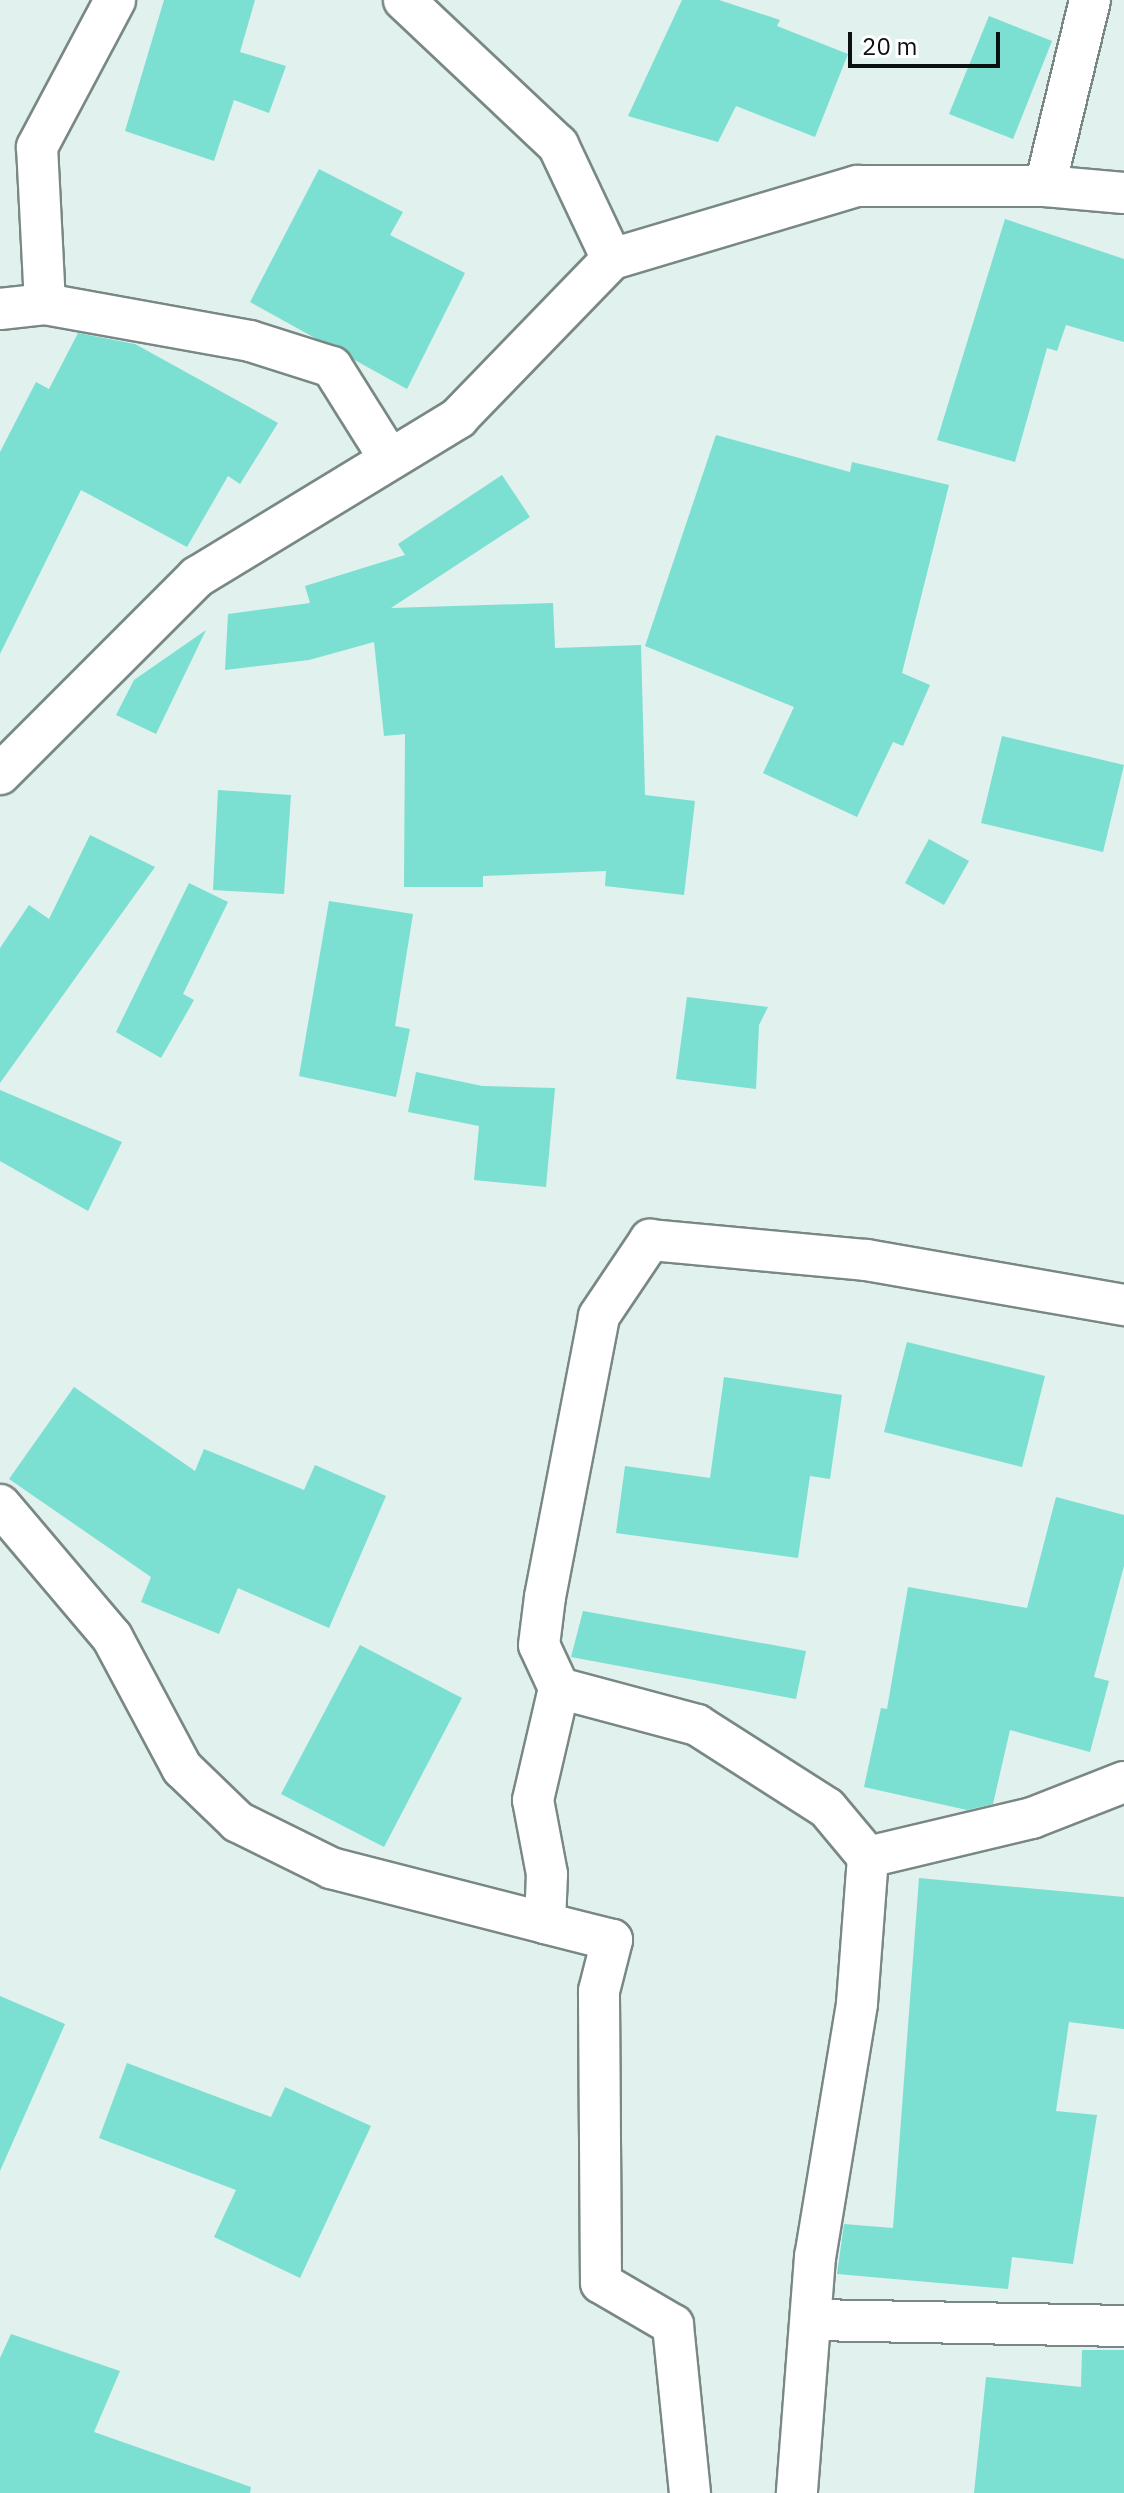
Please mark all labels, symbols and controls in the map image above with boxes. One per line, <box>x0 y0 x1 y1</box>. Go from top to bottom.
scale bar <box>852 16 1004 66</box>
text: 20 m <box>862 30 917 62</box>

